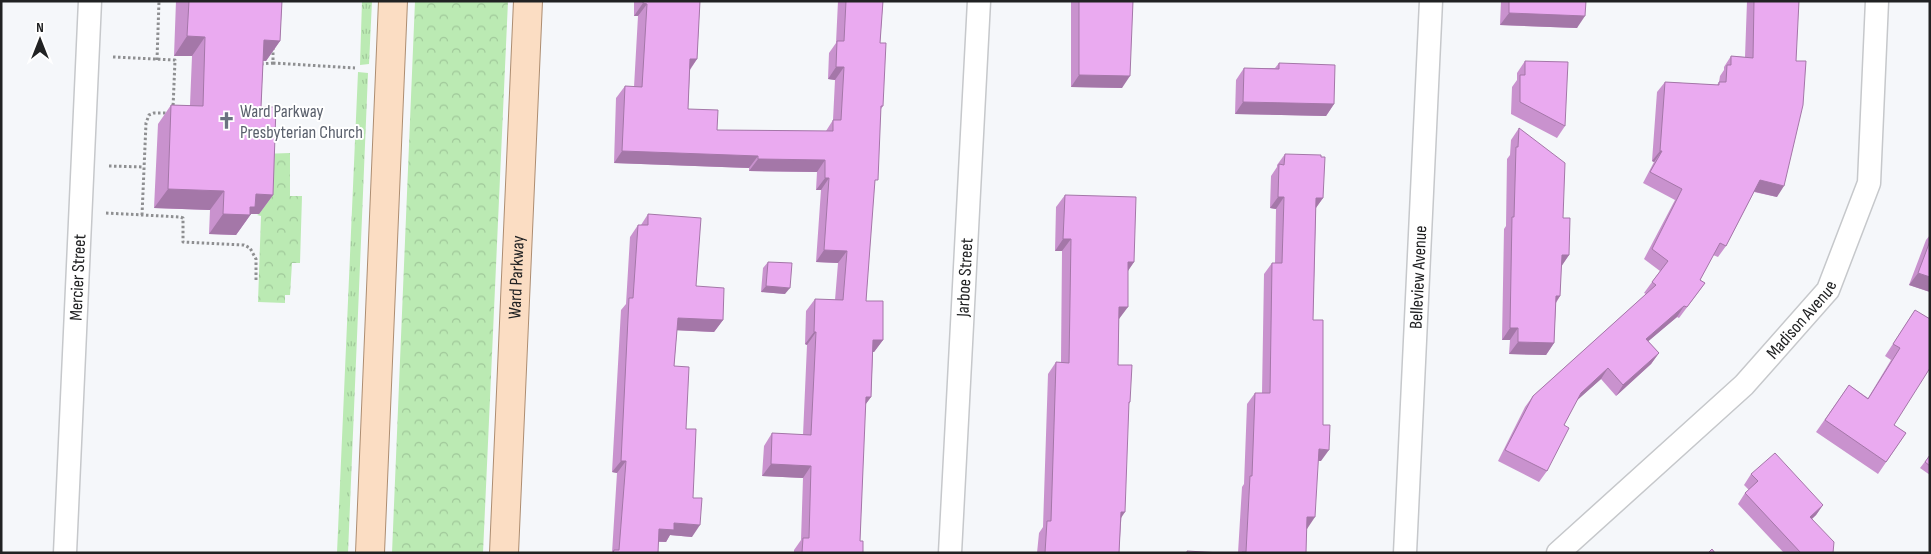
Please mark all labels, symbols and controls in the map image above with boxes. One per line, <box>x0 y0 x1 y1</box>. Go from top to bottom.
north arrow <box>15 15 65 65</box>
text: N <box>36 19 44 36</box>
place label: Ward Parkway Presbyterian Church <box>240 101 363 143</box>
church icon: Ward Parkway Presbyterian Church <box>216 111 236 131</box>
street label: Belleview Avenue <box>1406 225 1431 330</box>
street label: Mercier Street <box>66 233 90 321</box>
street label: Ward Parkway <box>504 235 529 319</box>
street label: Jarboe Street <box>952 237 978 318</box>
street label: Madison Avenue <box>1762 278 1842 363</box>

